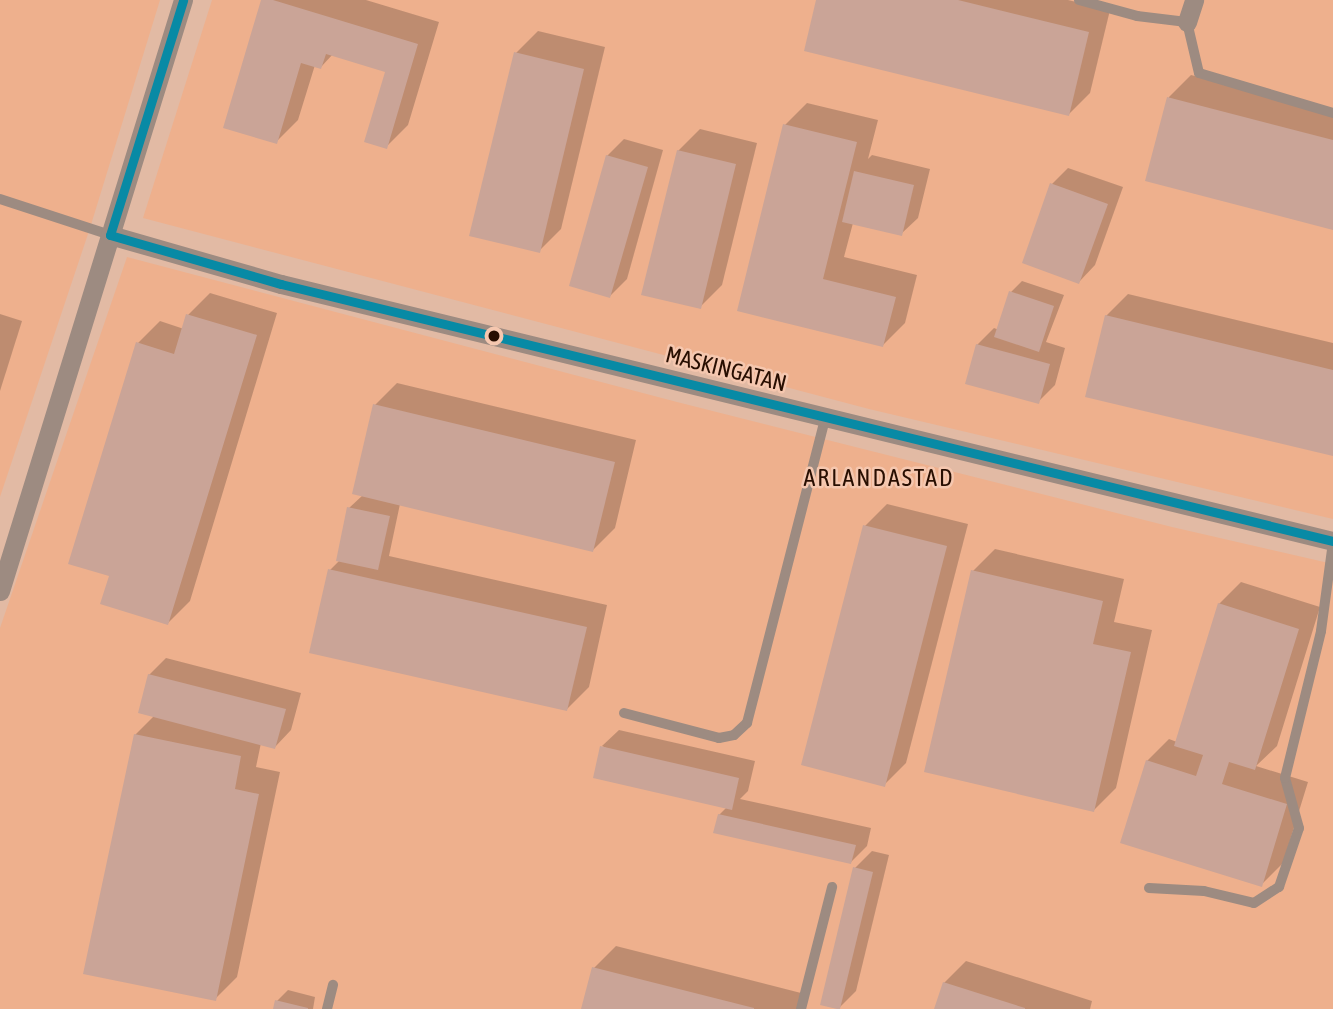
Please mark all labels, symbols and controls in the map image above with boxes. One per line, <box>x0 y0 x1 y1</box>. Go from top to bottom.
unlabelled marker <box>487 329 501 343</box>
street label: MASKINGATAN <box>663 341 789 397</box>
district label: ARLANDASTAD <box>805 464 953 492</box>

